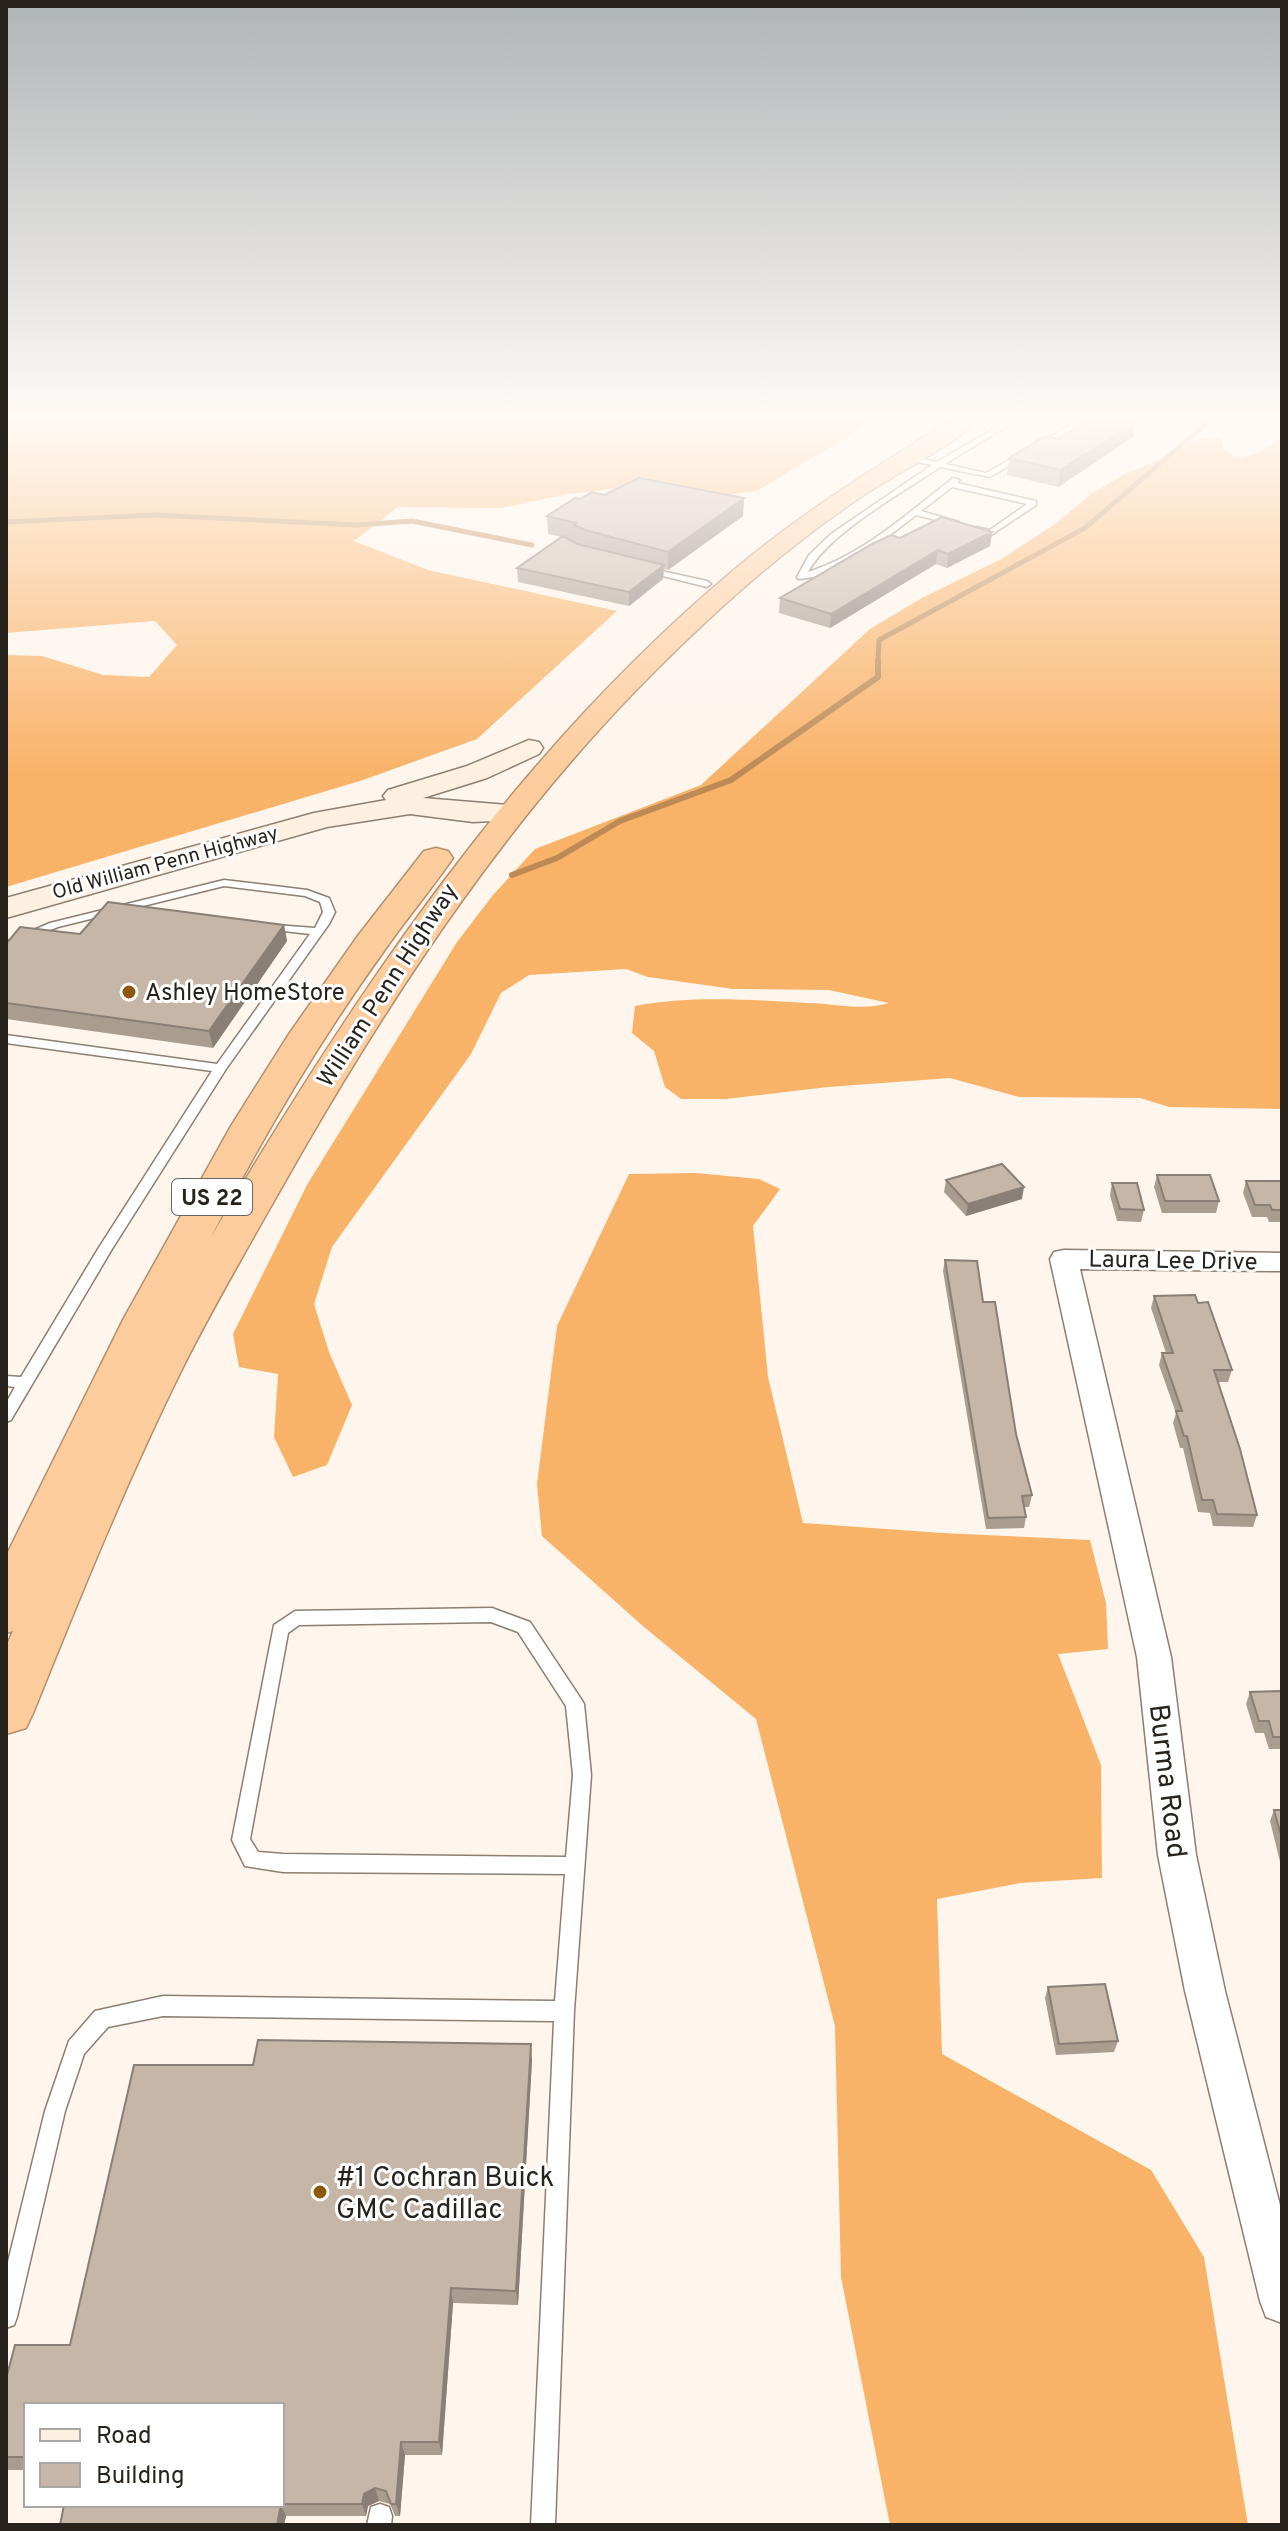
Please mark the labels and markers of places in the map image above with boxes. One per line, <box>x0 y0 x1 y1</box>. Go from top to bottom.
place label: Ashley HomeStore <box>145 979 345 1009</box>
marker: Ashley HomeStore <box>120 983 138 1001</box>
place label: #1 Cochran Buick GMC Cadillac <box>336 2161 554 2229</box>
marker: #1 Cochran Buick GMC Cadillac <box>311 2183 329 2201</box>

